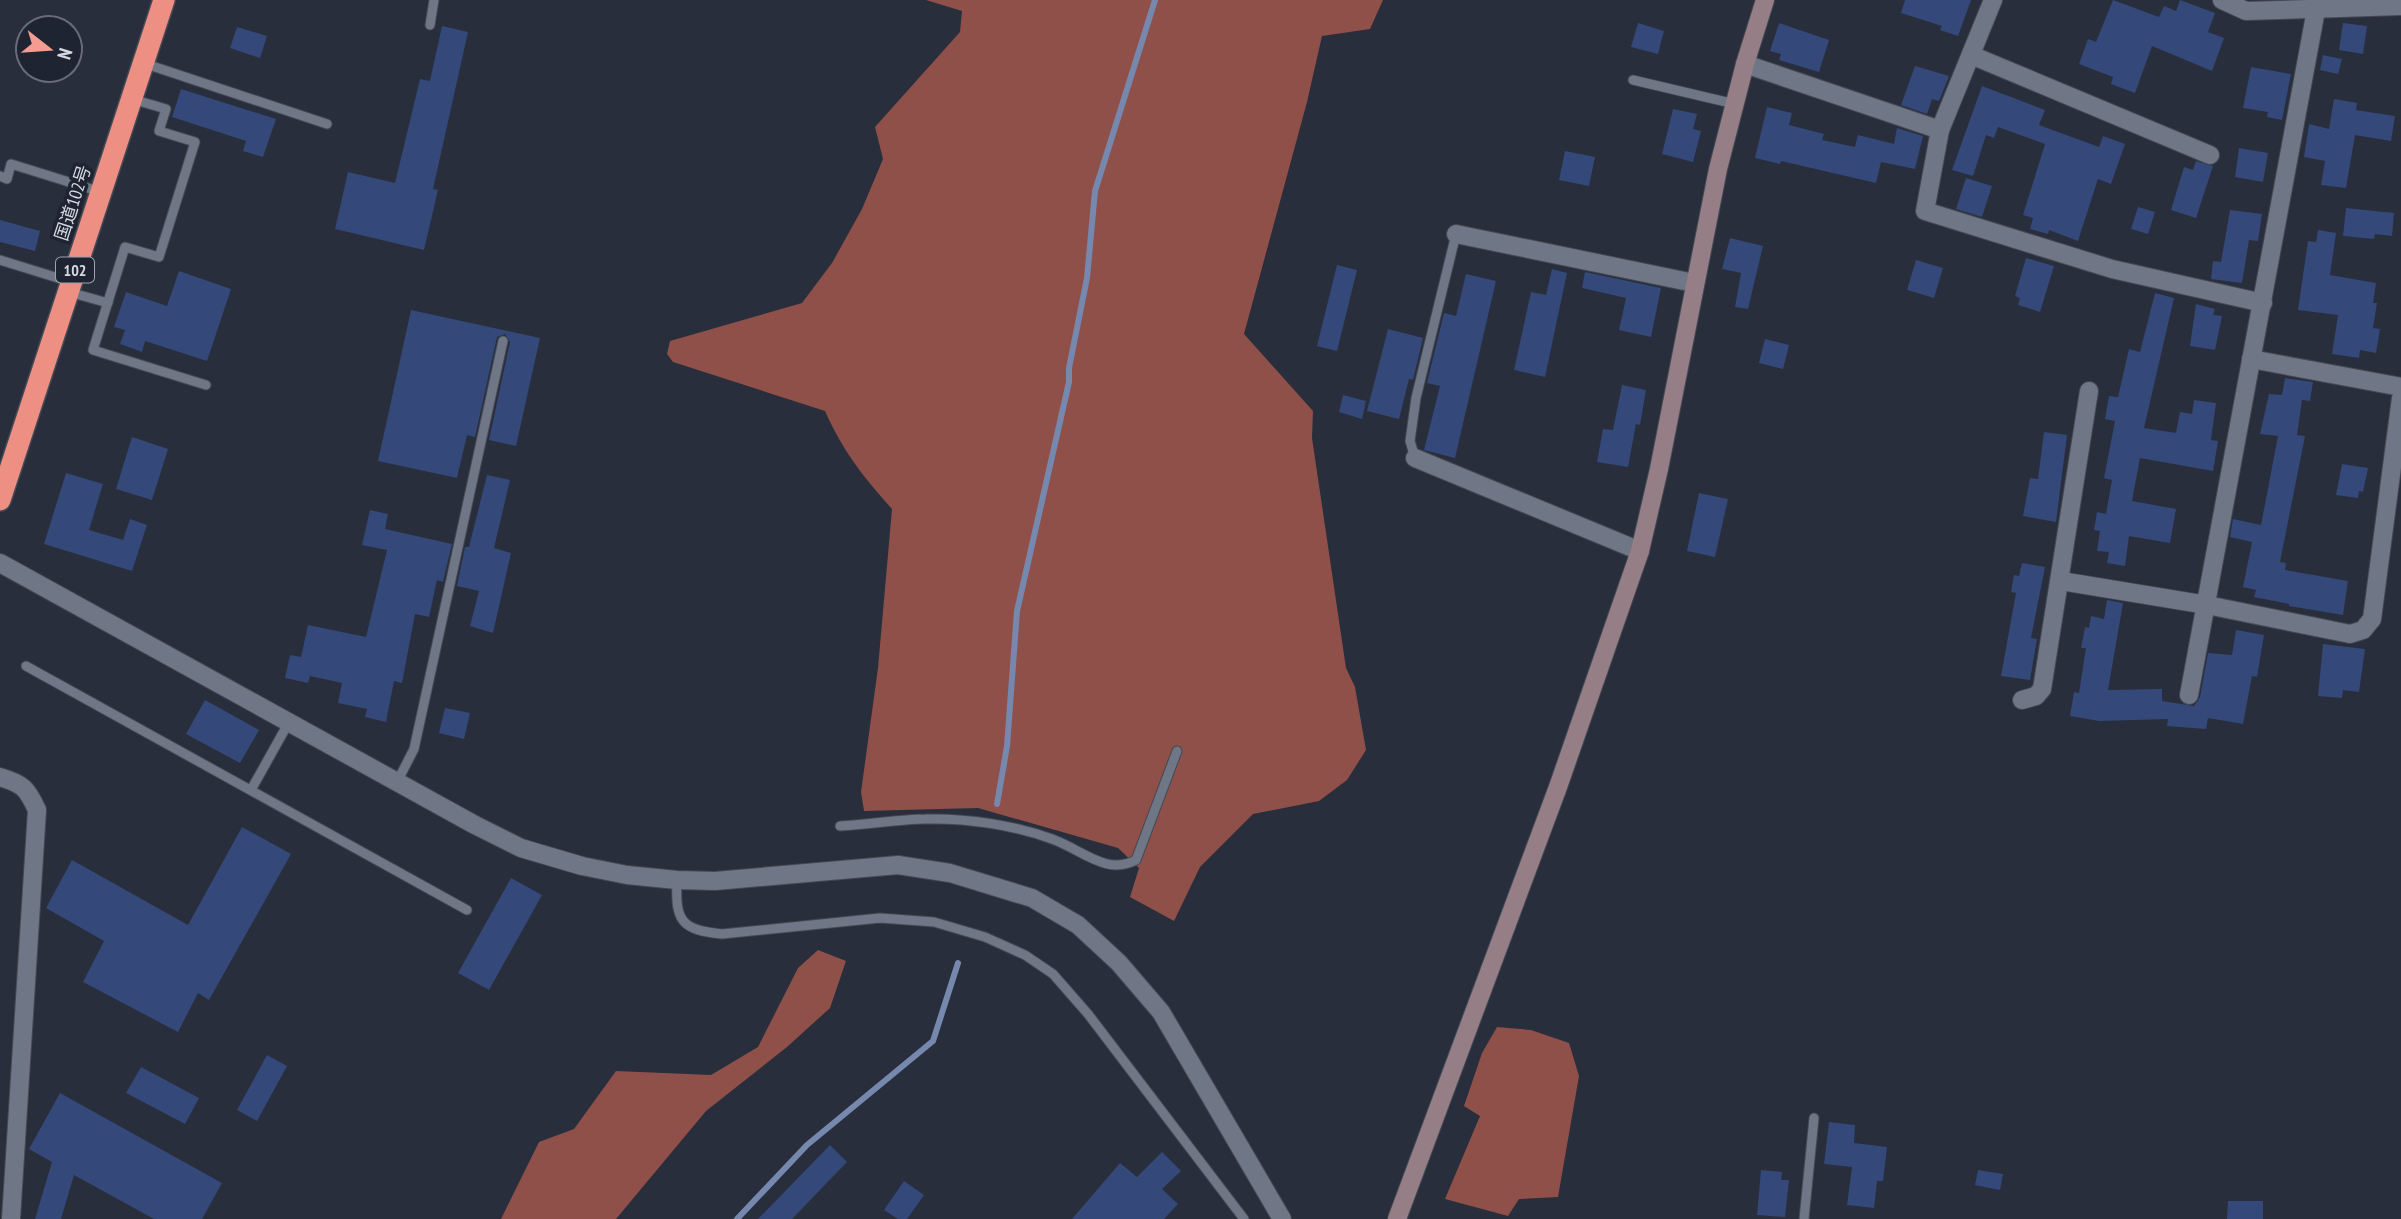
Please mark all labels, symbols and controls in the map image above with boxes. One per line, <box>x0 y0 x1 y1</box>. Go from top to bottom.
north arrow <box>14 14 84 84</box>
text: N <box>52 46 78 62</box>
street label: 国道102号 <box>49 162 96 244</box>
road number: 102 <box>56 258 94 282</box>

